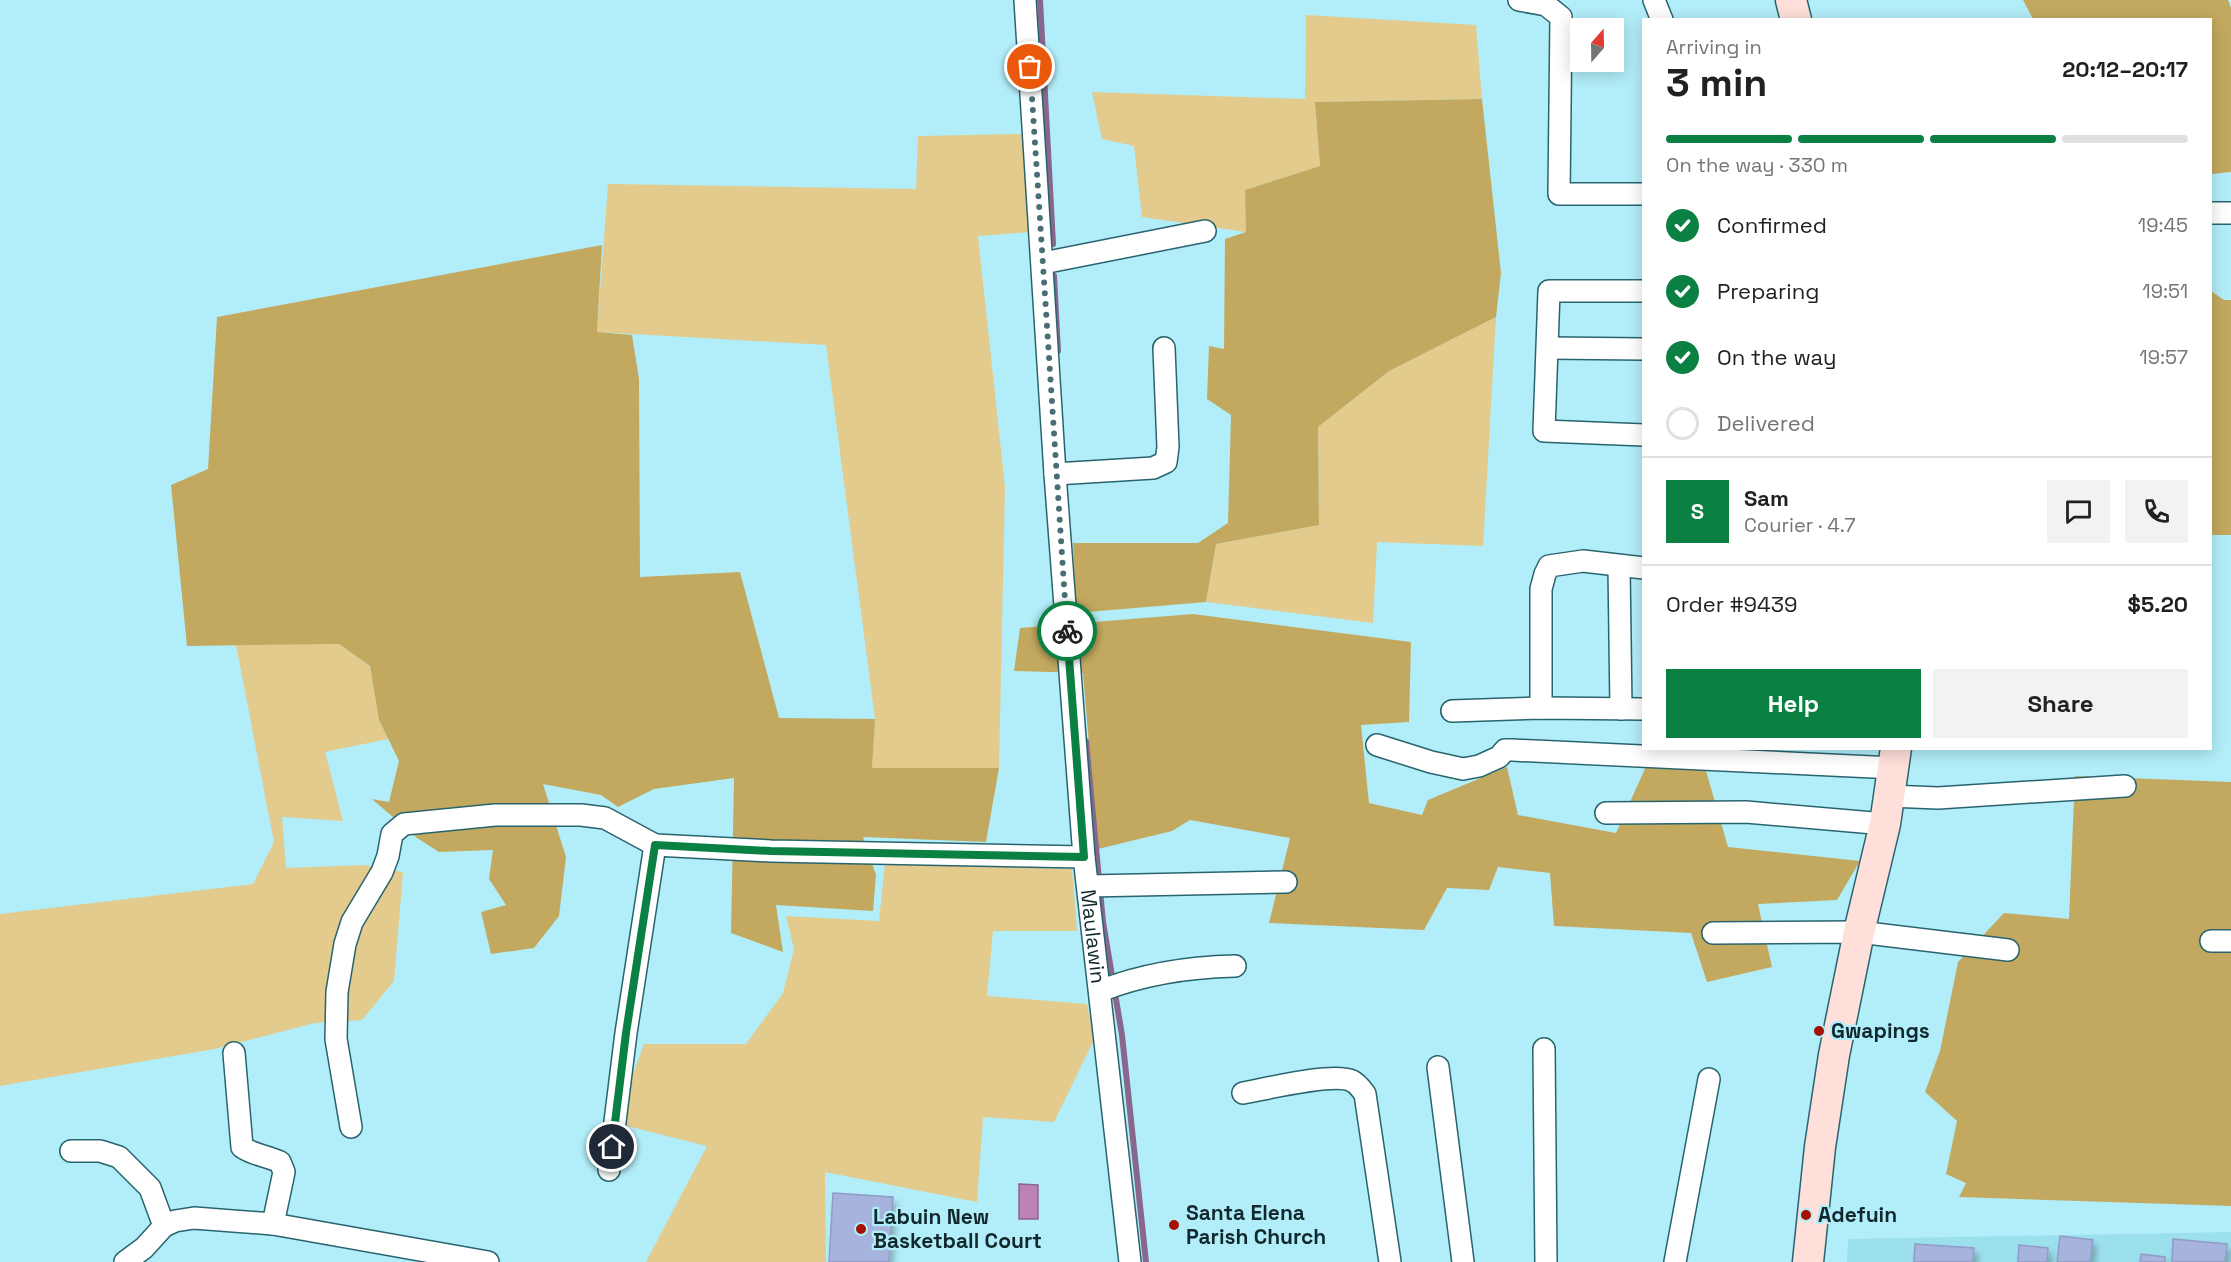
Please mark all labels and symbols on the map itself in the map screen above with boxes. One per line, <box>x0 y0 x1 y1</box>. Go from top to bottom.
north arrow <box>1570 18 1624 72</box>
pin <box>1004 41 1055 92</box>
courier <box>1037 601 1097 661</box>
street label: Maulawin <box>1075 888 1112 985</box>
place label: Gwapings <box>1831 1017 1930 1044</box>
marker: Gwapings <box>1812 1024 1826 1038</box>
pin <box>586 1121 637 1172</box>
place label: Santa Elena Parish Church <box>1186 1199 1326 1250</box>
place label: Adefuin <box>1818 1201 1897 1228</box>
place label: Labuin New Basketball Court <box>873 1203 1042 1254</box>
marker: Adefuin <box>1799 1208 1813 1222</box>
marker: Santa Elena Parish Church <box>1167 1218 1181 1232</box>
marker: Labuin New Basketball Court <box>854 1222 868 1236</box>

